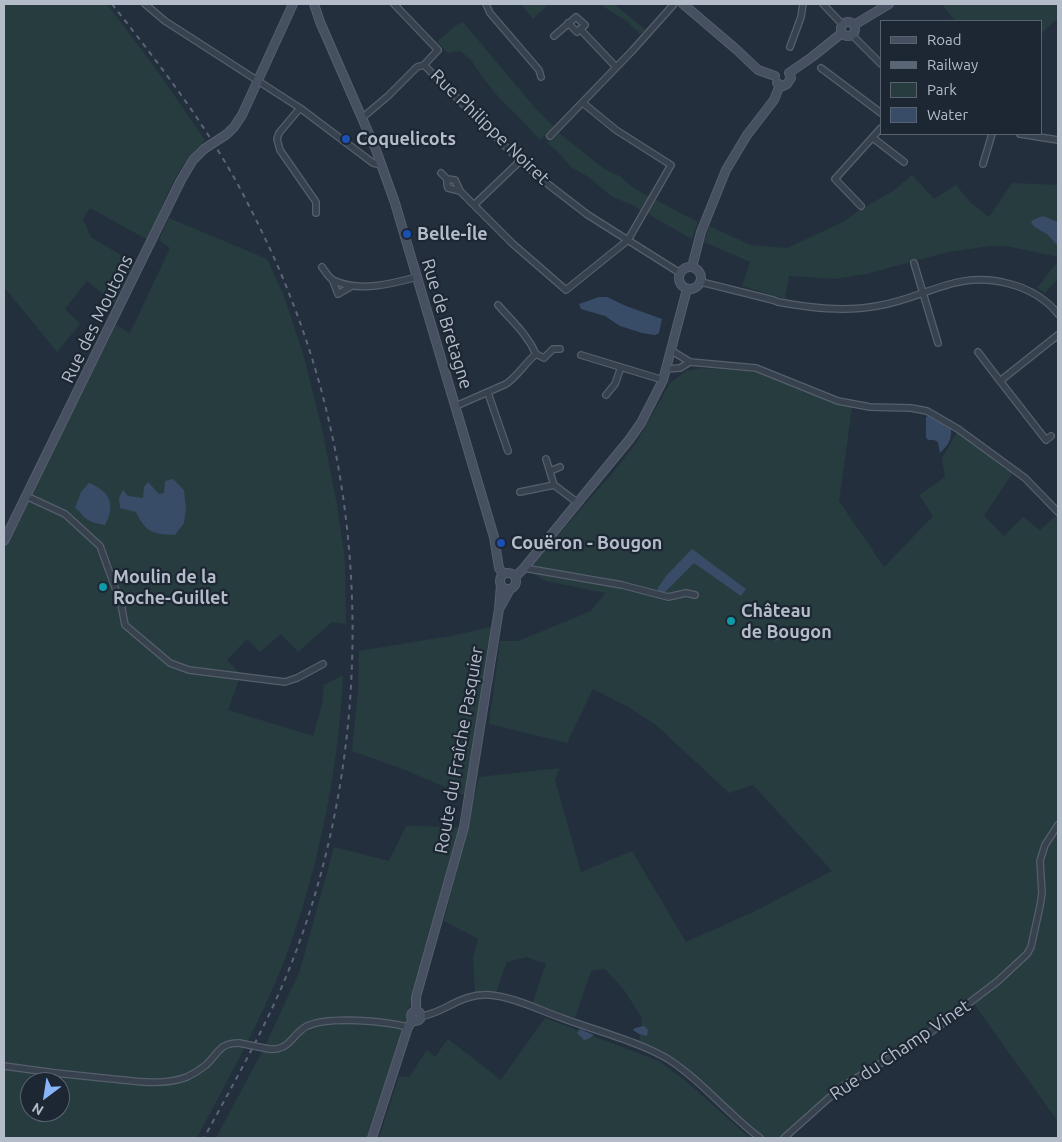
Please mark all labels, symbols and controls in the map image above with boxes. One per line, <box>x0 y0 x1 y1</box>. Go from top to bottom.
legend <box>880 20 1042 135</box>
text: Road <box>927 31 962 48</box>
text: Railway <box>927 56 978 73</box>
street label: Rue Philippe Noiret <box>426 65 554 189</box>
text: Park <box>927 81 957 98</box>
text: Water <box>927 106 968 123</box>
place label: Coquelicots <box>356 128 456 150</box>
marker: Coquelicots <box>340 133 352 145</box>
place label: Belle-Île <box>417 223 488 245</box>
marker: Belle-Île <box>401 228 413 240</box>
street label: Rue des Moutons <box>57 251 137 387</box>
street label: Rue de Bretagne <box>417 256 477 392</box>
place label: Couëron - Bougon <box>511 532 662 554</box>
marker: Couëron - Bougon <box>495 537 507 549</box>
place label: Moulin de la Roche-Guillet <box>113 566 228 608</box>
marker: Moulin de la Roche-Guillet <box>97 581 109 593</box>
place label: Château de Bougon <box>741 600 832 642</box>
marker: Château de Bougon <box>725 615 737 627</box>
street label: Route du Fraîche Pasquier <box>430 645 488 855</box>
street label: Rue du Champ Vinet <box>826 995 974 1105</box>
north arrow <box>20 1072 70 1122</box>
text: N <box>29 1099 46 1119</box>

